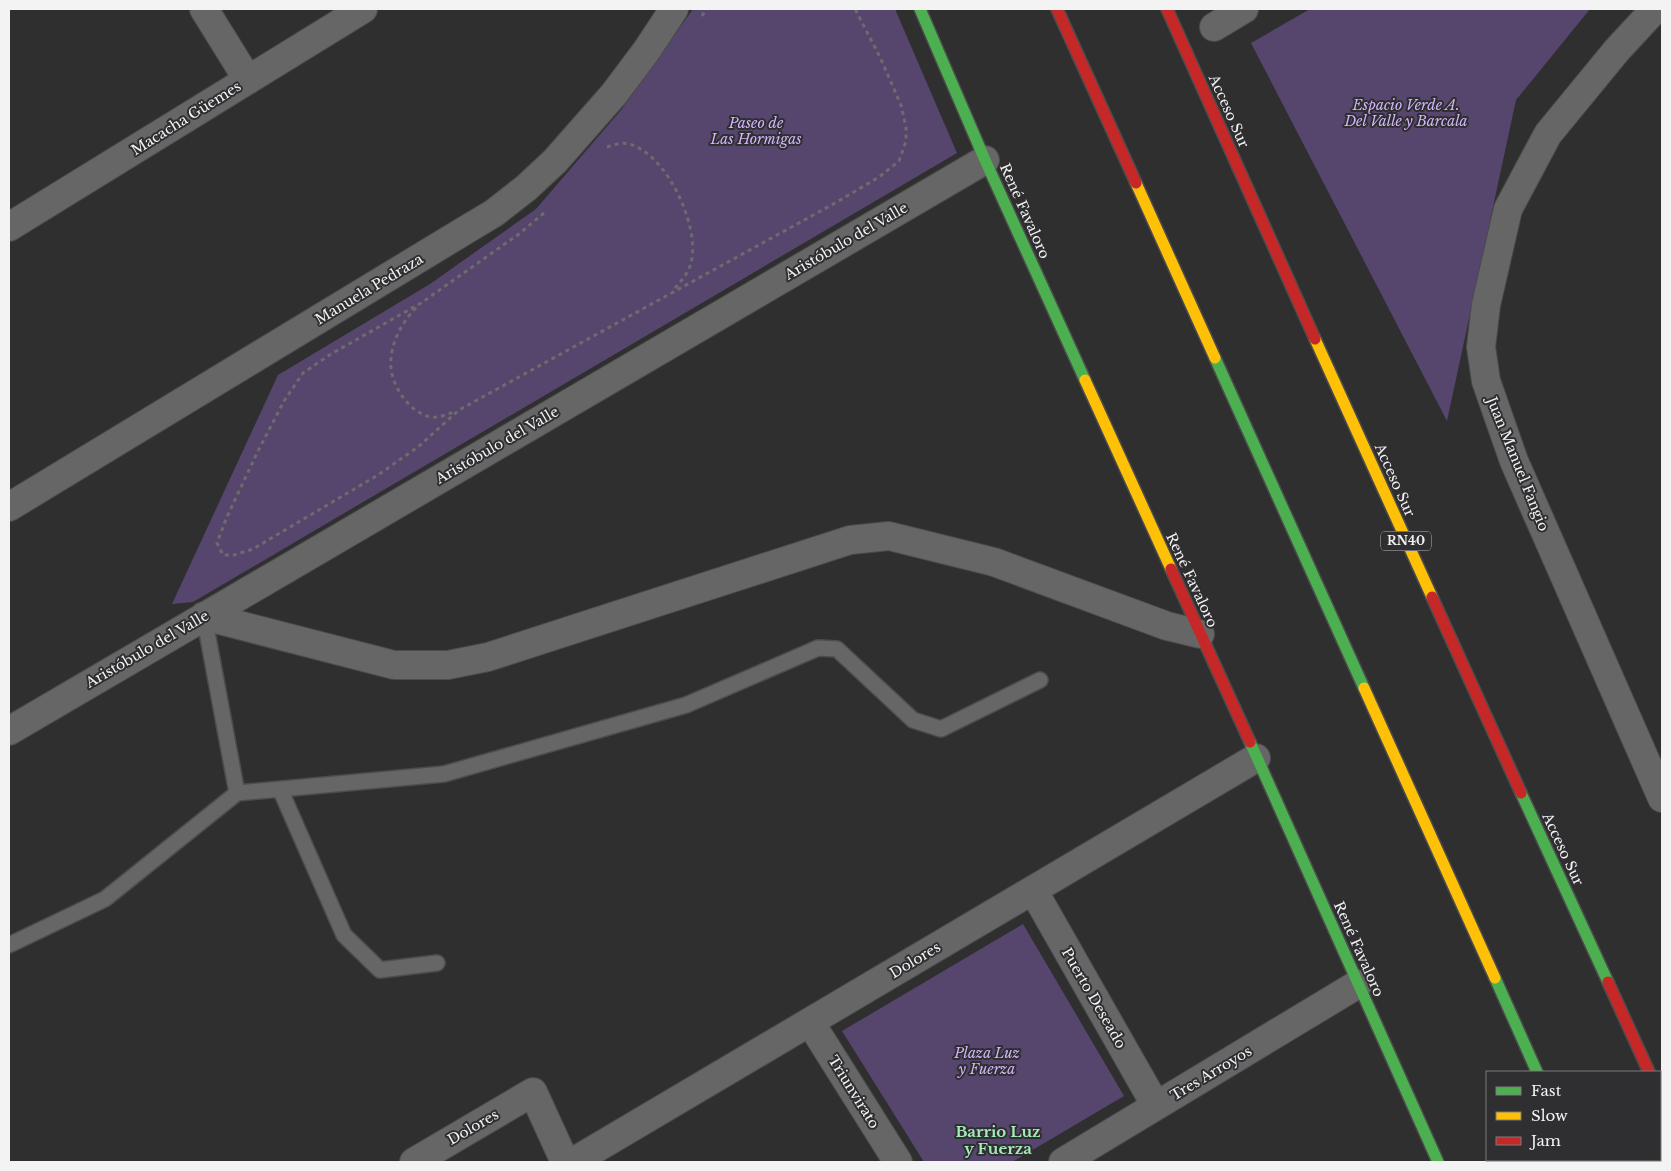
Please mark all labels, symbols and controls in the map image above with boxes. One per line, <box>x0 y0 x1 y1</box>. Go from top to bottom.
street label: Acceso Sur <box>1204 71 1253 151</box>
street label: Macacha Güemes <box>128 77 244 159</box>
park label: Espacio Verde A. Del Valle y Barcala <box>1343 96 1468 130</box>
park label: Paseo de Las Hormigas <box>710 114 801 148</box>
street label: René Favaloro <box>996 160 1054 262</box>
street label: Aristóbulo del Valle <box>780 198 911 284</box>
street label: Manuela Pedraza <box>312 250 427 328</box>
street label: Juan Manuel Fangio <box>1482 392 1553 534</box>
street label: Aristóbulo del Valle <box>431 402 562 488</box>
street label: Acceso Sur <box>1370 440 1419 520</box>
street label: René Favaloro <box>1162 530 1222 630</box>
road number: RN40 <box>1381 532 1431 550</box>
street label: Aristóbulo del Valle <box>81 606 212 692</box>
street label: Acceso Sur <box>1538 809 1588 889</box>
street label: René Favaloro <box>1330 898 1388 1000</box>
street label: Dolores <box>886 938 944 982</box>
street label: Puerto Deseado <box>1058 944 1130 1052</box>
street label: Tres Arroyos <box>1167 1042 1255 1104</box>
park label: Plaza Luz y Fuerza <box>953 1044 1020 1078</box>
street label: Triunvirato <box>824 1052 884 1132</box>
legend <box>1486 1071 1661 1161</box>
text: Fast <box>1531 1081 1562 1100</box>
street label: Dolores <box>444 1105 502 1149</box>
text: Slow <box>1531 1106 1568 1125</box>
district label: Barrio Luz y Fuerza <box>955 1122 1041 1158</box>
text: Jam <box>1529 1131 1561 1150</box>

